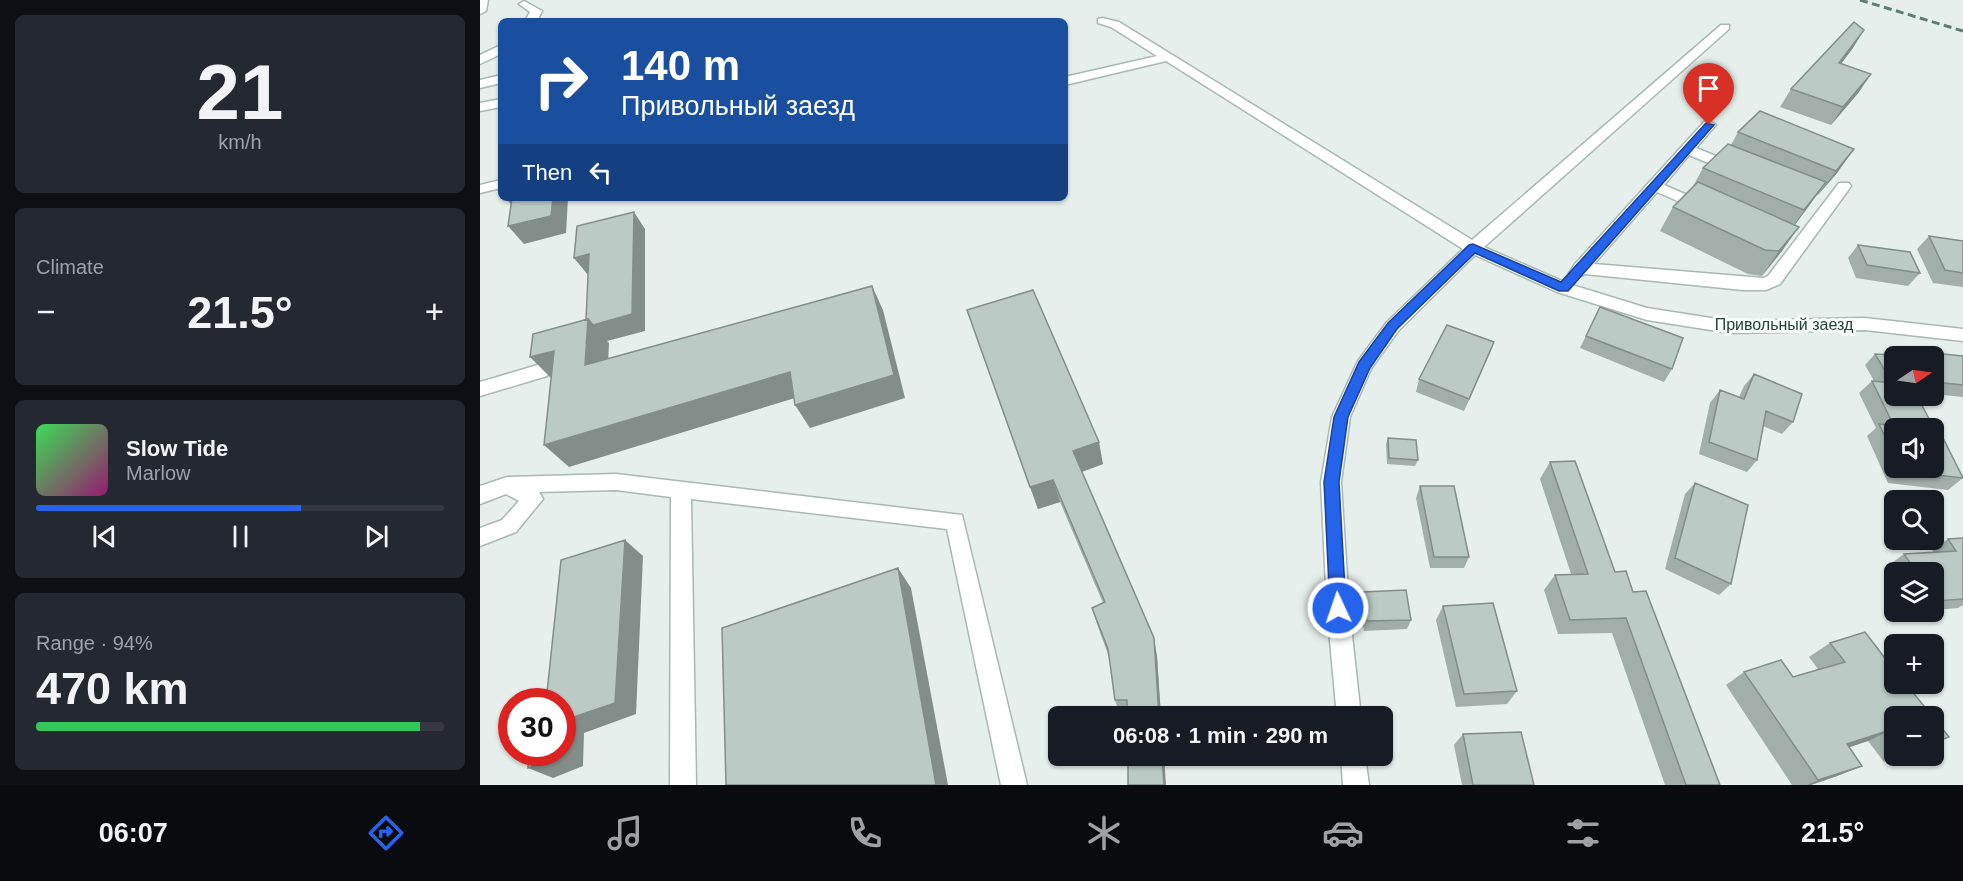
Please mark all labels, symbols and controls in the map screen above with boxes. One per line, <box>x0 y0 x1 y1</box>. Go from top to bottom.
icon: right <box>522 42 600 120</box>
text: 140 m <box>621 42 740 89</box>
text: 21 <box>197 48 283 136</box>
pin <box>1683 63 1734 125</box>
icon: arrive <box>1692 72 1725 105</box>
text: Привольный заезд <box>621 91 855 121</box>
text: km/h <box>218 131 262 153</box>
icon: left <box>584 156 617 189</box>
text: Then <box>522 160 572 185</box>
text: Climate <box>36 256 104 278</box>
text: 21.5° <box>187 287 293 338</box>
text: − <box>36 293 55 330</box>
text: + <box>425 293 444 330</box>
street label: Привольный заезд <box>1715 316 1854 333</box>
north arrow <box>1884 346 1944 406</box>
map controls <box>1884 346 1944 766</box>
button: sound <box>1884 418 1944 478</box>
text: Slow Tide <box>126 436 228 461</box>
text: Marlow <box>126 462 190 484</box>
button: search <box>1884 490 1944 550</box>
icon: previous <box>88 520 121 553</box>
icon: pause <box>224 520 257 553</box>
icon: next <box>360 520 393 553</box>
button: layers <box>1884 562 1944 622</box>
position arrow <box>1306 576 1370 640</box>
text: Range · 94% <box>36 632 153 654</box>
button: + <box>1884 634 1944 694</box>
text: 470 km <box>36 663 189 714</box>
speed limit sign: 30 <box>498 688 576 766</box>
button: − <box>1884 706 1944 766</box>
text: 06:08 · 1 min · 290 m <box>1113 723 1328 748</box>
icon: directions <box>365 812 407 854</box>
icon: music <box>604 812 646 854</box>
icon: phone <box>844 812 886 854</box>
icon: climate <box>1083 812 1125 854</box>
icon: car <box>1322 812 1364 854</box>
icon: filters <box>1562 812 1604 854</box>
text: 06:07 <box>99 818 168 848</box>
text: 21.5° <box>1801 818 1864 848</box>

